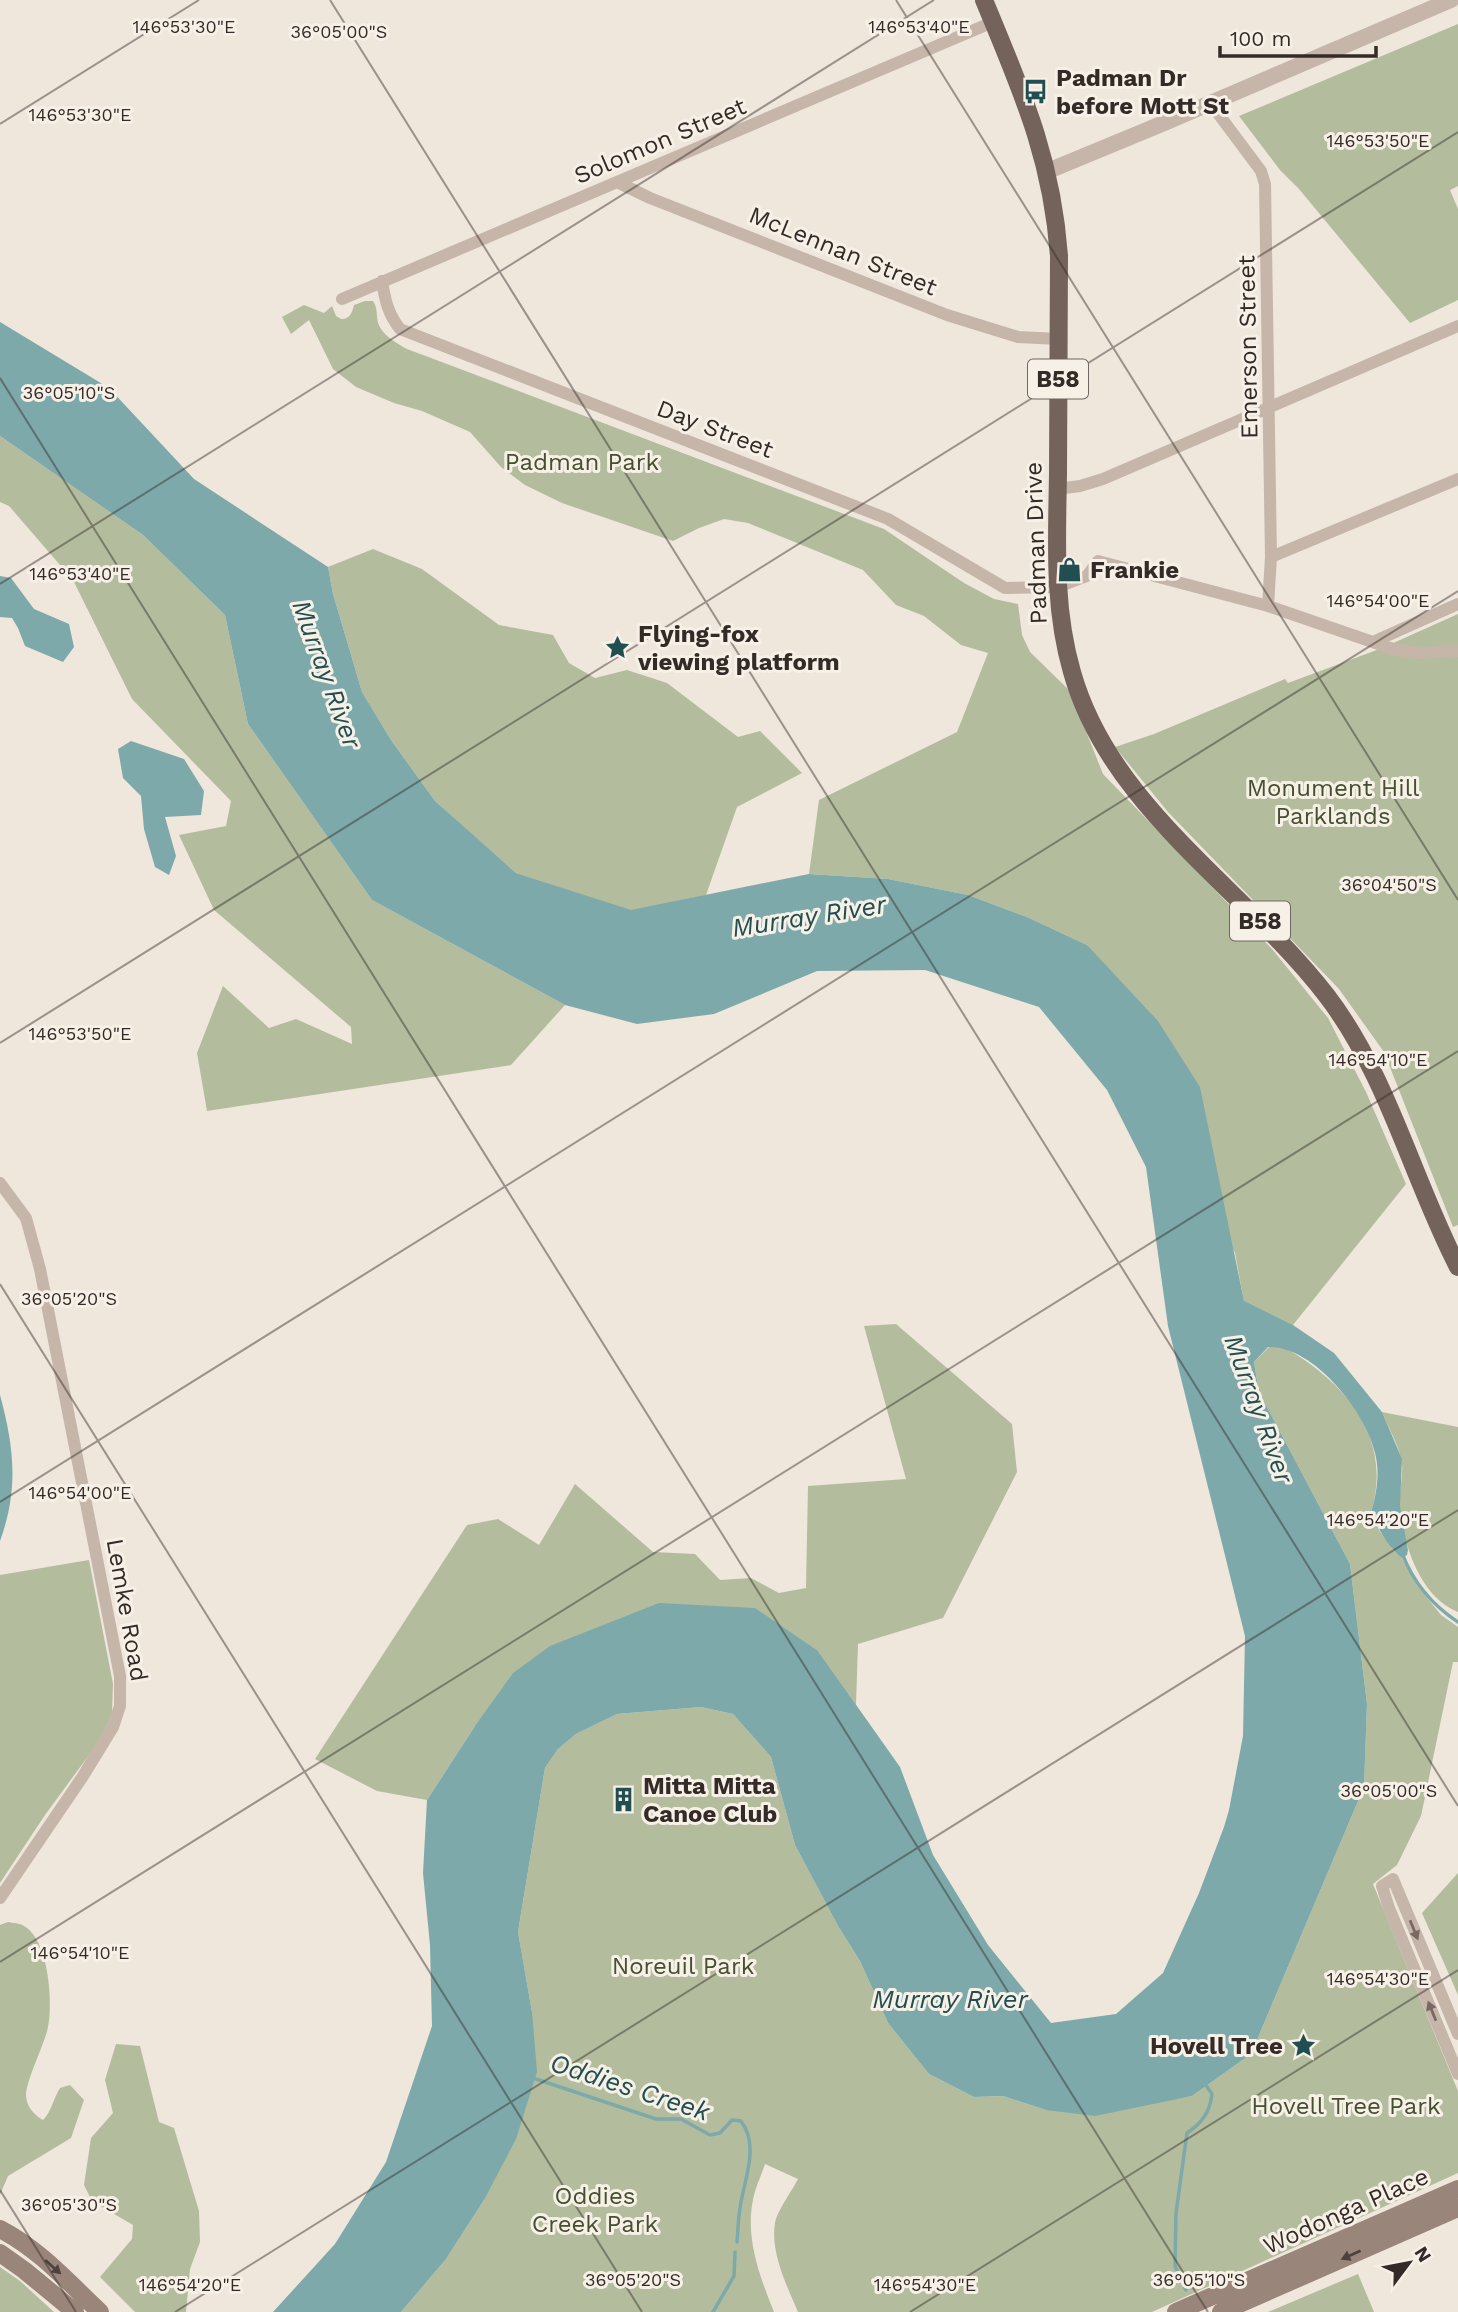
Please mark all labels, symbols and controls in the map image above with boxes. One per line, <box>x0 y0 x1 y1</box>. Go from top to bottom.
scale bar <box>1220 14 1376 58</box>
text: 146°53'30"E <box>133 16 235 37</box>
text: 146°53'40"E <box>868 16 970 37</box>
text: 36°05'00"S <box>291 21 387 42</box>
text: 100 m <box>1230 26 1292 51</box>
place label: Padman Dr before Mott St <box>1056 64 1230 120</box>
bus stop icon: Padman Dr before Mott St <box>1022 78 1050 106</box>
street label: Solomon Street <box>570 92 750 190</box>
text: 146°53'30"E <box>29 104 131 125</box>
text: 146°53'50"E <box>1327 130 1429 151</box>
street label: McLennan Street <box>745 201 941 301</box>
street label: Emerson Street <box>1232 255 1264 439</box>
road number: B58 <box>1028 360 1088 398</box>
text: 36°05'10"S <box>23 382 115 403</box>
street label: Day Street <box>653 394 777 464</box>
park label: Padman Park <box>505 448 660 476</box>
street label: Padman Drive <box>1019 461 1053 625</box>
shop icon: Frankie <box>1056 556 1084 584</box>
place label: Frankie <box>1090 556 1179 584</box>
text: 146°53'40"E <box>29 563 131 584</box>
text: 146°54'00"E <box>1326 590 1430 611</box>
water label: Murray River <box>286 596 368 753</box>
place label: Flying-fox viewing platform <box>637 620 840 676</box>
place icon: Flying-fox viewing platform <box>604 634 632 662</box>
park label: Monument Hill Parklands <box>1247 774 1420 830</box>
text: 36°04'50"S <box>1341 874 1437 895</box>
water label: Murray River <box>730 889 889 943</box>
road number: B58 <box>1230 902 1290 940</box>
text: 146°53'50"E <box>29 1023 131 1044</box>
text: 146°54'10"E <box>1329 1049 1427 1070</box>
text: 36°05'20"S <box>21 1288 117 1309</box>
water label: Murray River <box>1218 1331 1300 1488</box>
text: 146°54'00"E <box>28 1482 132 1503</box>
text: 146°54'20"E <box>1327 1509 1429 1530</box>
street label: Lemke Road <box>101 1536 153 1684</box>
place label: Mitta Mitta Canoe Club <box>643 1772 777 1828</box>
text: 36°05'00"S <box>1341 1780 1437 1801</box>
building icon: Mitta Mitta Canoe Club <box>609 1786 637 1814</box>
one-way arrow <box>1409 1920 1420 1941</box>
text: 146°54'10"E <box>31 1942 129 1963</box>
park label: Noreuil Park <box>612 1952 755 1980</box>
text: 146°54'30"E <box>1327 1968 1429 1989</box>
water label: Murray River <box>872 1984 1029 2014</box>
one-way arrow <box>1426 2000 1437 2021</box>
place label: Hovell Tree <box>1150 2032 1283 2060</box>
place icon: Hovell Tree <box>1289 2032 1317 2060</box>
water label: Oddies Creek <box>546 2047 714 2127</box>
park label: Hovell Tree Park <box>1251 2092 1441 2120</box>
street label: Wodonga Place <box>1259 2162 1433 2260</box>
park label: Oddies Creek Park <box>532 2182 659 2238</box>
text: 36°05'30"S <box>21 2194 117 2215</box>
north arrow <box>1374 2228 1444 2298</box>
text: N <box>1410 2242 1436 2266</box>
one-way arrow <box>1340 2250 1361 2261</box>
one-way arrow <box>44 2259 62 2275</box>
text: 36°05'20"S <box>585 2269 681 2290</box>
text: 36°05'10"S <box>1153 2269 1245 2290</box>
text: 146°54'20"E <box>139 2274 241 2295</box>
text: 146°54'30"E <box>874 2274 976 2295</box>

